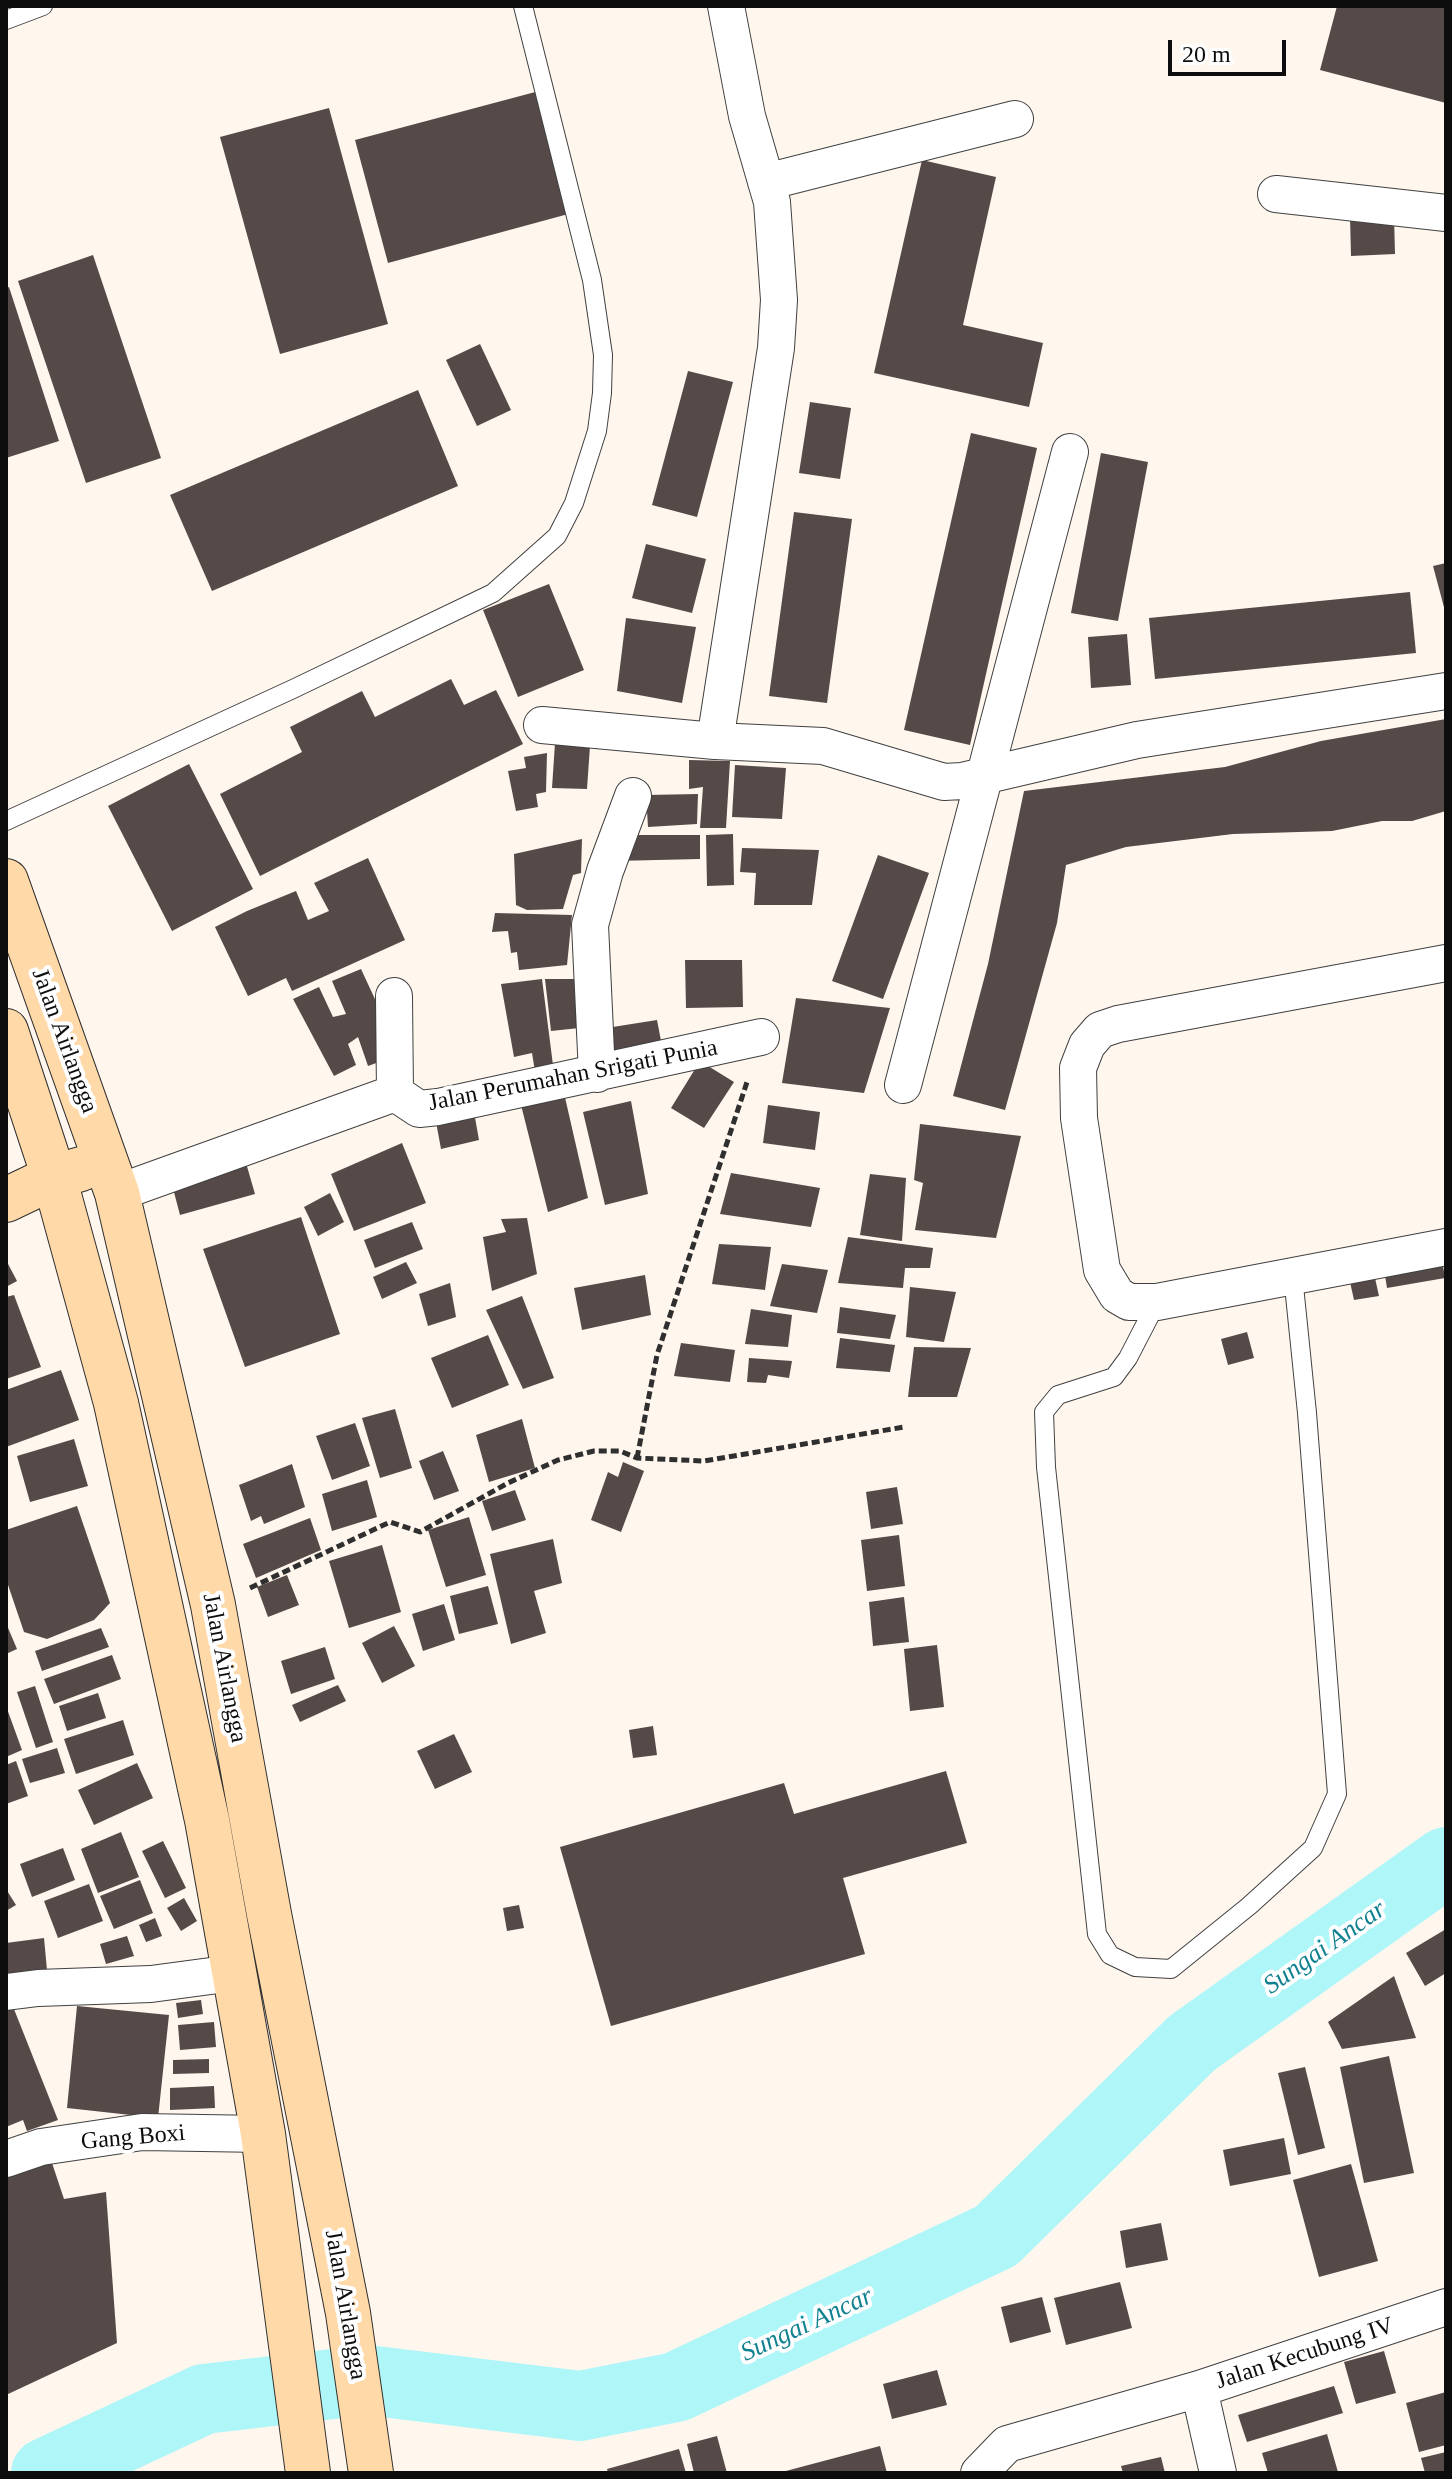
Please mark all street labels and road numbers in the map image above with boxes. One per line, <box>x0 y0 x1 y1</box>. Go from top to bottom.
street label: Jalan Airlangga <box>25 965 103 1117</box>
street label: Jalan Perumahan Srigati Punia <box>426 1034 720 1118</box>
street label: Jalan Airlangga <box>195 1591 253 1745</box>
street label: Gang Boxi <box>80 2119 186 2157</box>
street label: Jalan Airlangga <box>318 2228 372 2382</box>
street label: Jalan Kecubung IV <box>1212 2312 1398 2396</box>

